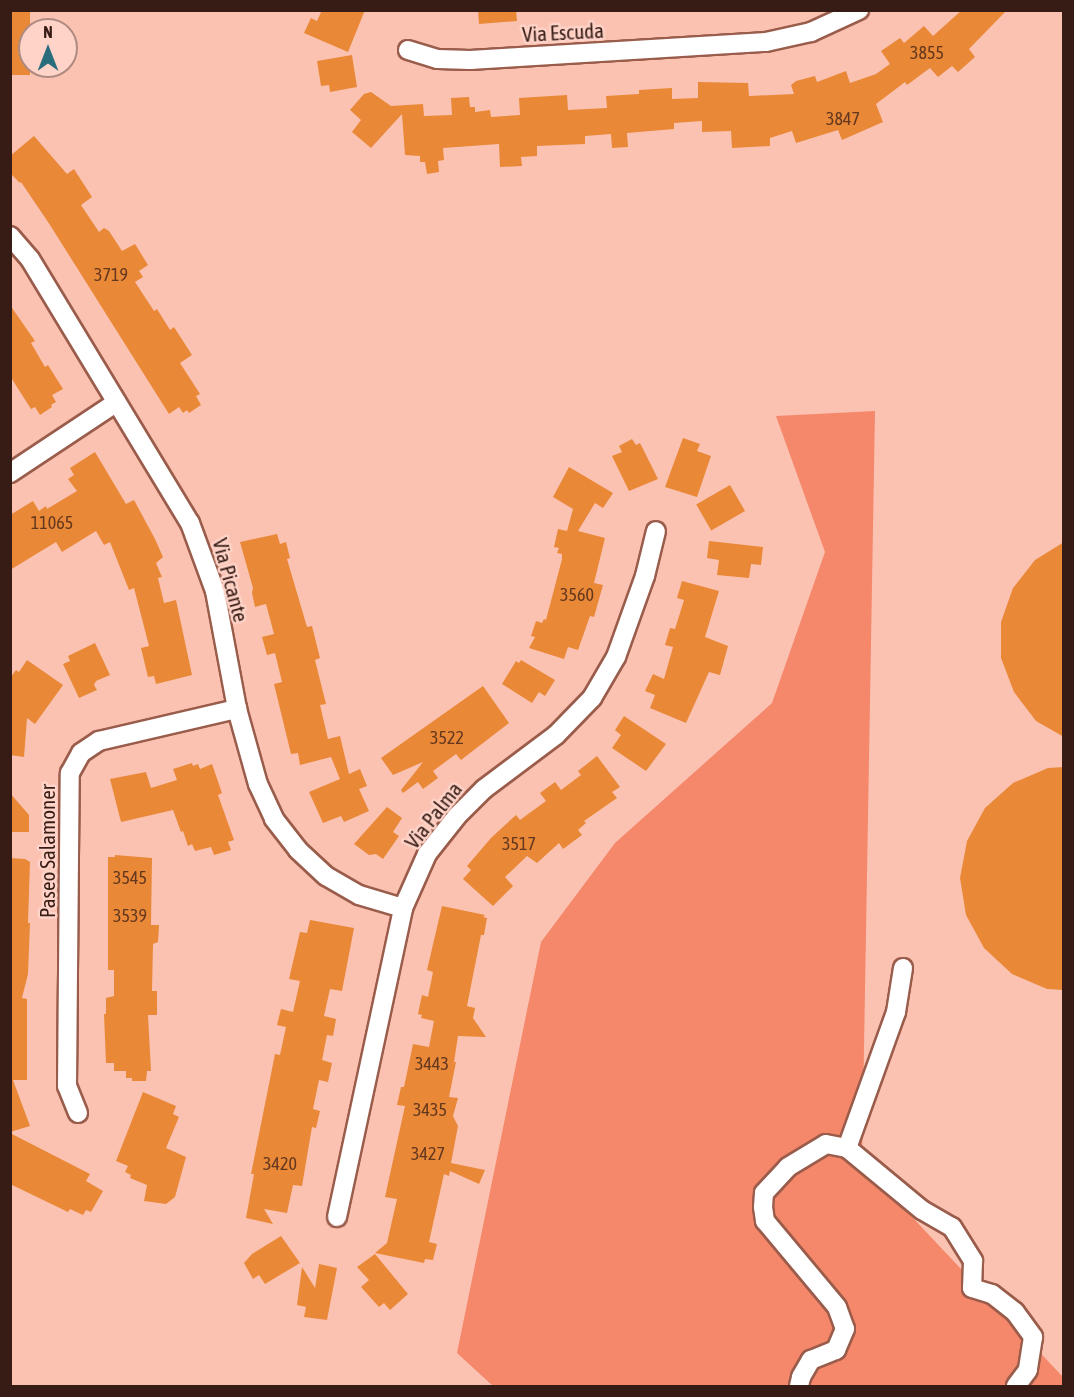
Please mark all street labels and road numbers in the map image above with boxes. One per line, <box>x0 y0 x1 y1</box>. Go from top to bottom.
street label: Via Escuda <box>522 17 604 47</box>
street label: Via Picante <box>208 535 254 625</box>
street label: Via Palma <box>399 777 467 853</box>
street label: Paseo Salamoner <box>34 784 60 918</box>

